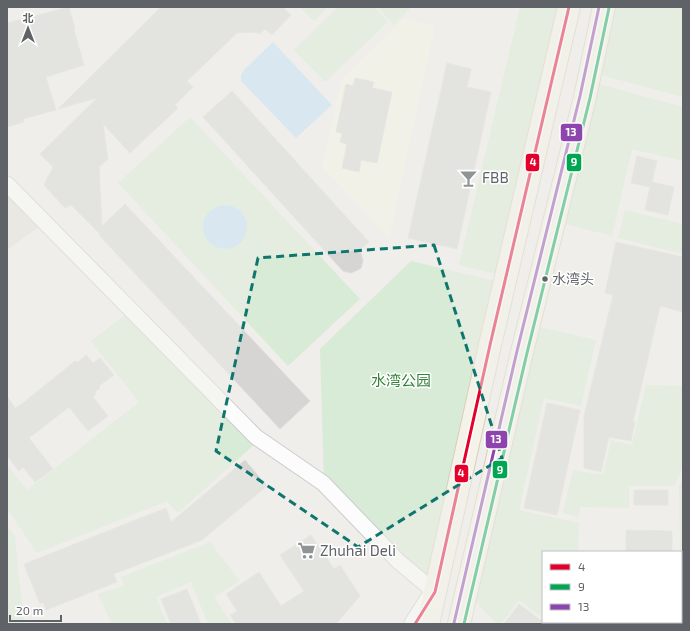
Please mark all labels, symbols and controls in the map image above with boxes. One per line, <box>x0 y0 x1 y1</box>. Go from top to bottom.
north arrow <box>8 8 48 48</box>
text: 北 <box>23 11 34 24</box>
line badge: 13 <box>560 123 583 142</box>
text: 13 <box>566 125 577 138</box>
line badge: 4 <box>525 153 540 172</box>
line badge: 9 <box>566 153 582 172</box>
text: 4 <box>529 155 537 168</box>
text: 9 <box>571 155 577 168</box>
bar icon: FBB <box>459 168 479 188</box>
place label: FBB <box>482 168 509 186</box>
place label: 水湾头 <box>552 270 594 287</box>
marker: 水湾头 <box>540 274 550 284</box>
park label: 水湾公园 <box>371 371 431 389</box>
line badge: 13 <box>485 430 508 449</box>
text: 13 <box>491 432 502 445</box>
line badge: 9 <box>492 460 508 479</box>
text: 9 <box>497 463 503 476</box>
line badge: 4 <box>454 464 469 483</box>
text: 4 <box>457 466 465 479</box>
supermarket icon: Zhuhai Deli <box>297 541 317 561</box>
place label: Zhuhai Deli <box>320 541 396 559</box>
legend <box>542 551 682 623</box>
text: 4 <box>578 559 585 573</box>
text: 9 <box>578 579 585 593</box>
scale bar <box>10 597 61 623</box>
text: 13 <box>578 599 589 613</box>
text: 20 m <box>16 603 43 617</box>

